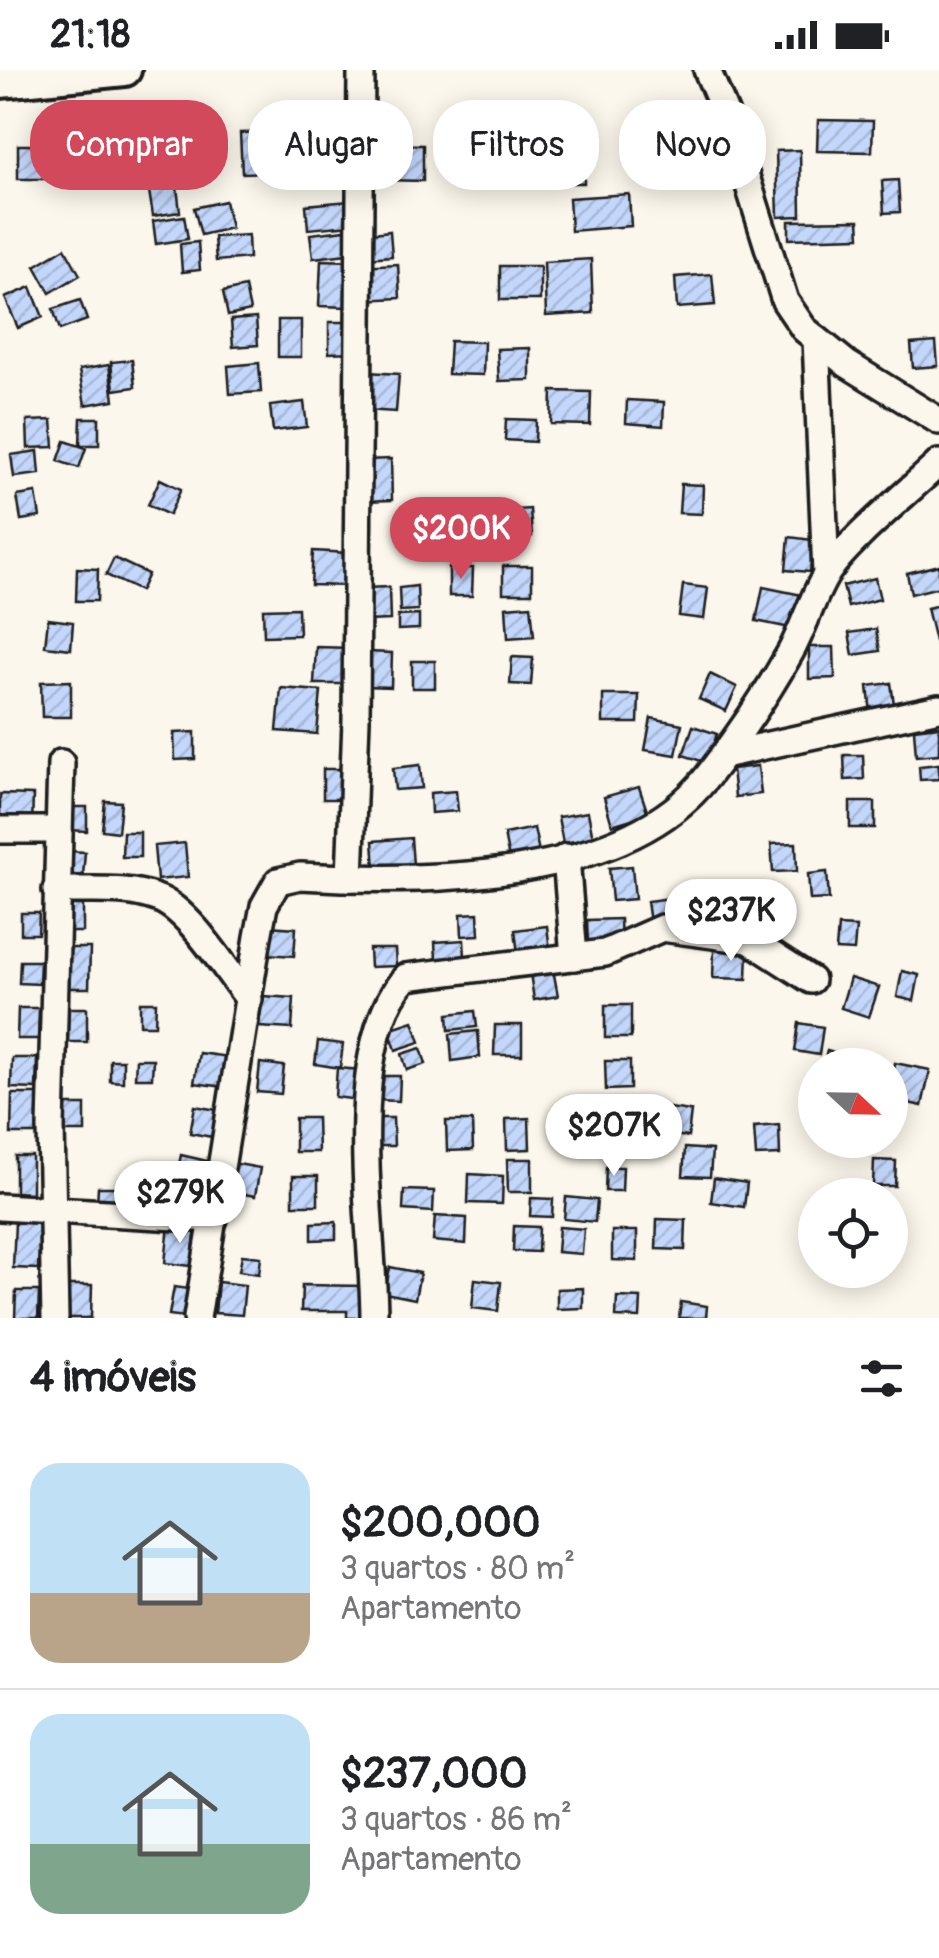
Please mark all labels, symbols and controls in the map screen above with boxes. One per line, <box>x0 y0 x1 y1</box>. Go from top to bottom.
text: 21:18 <box>50 11 130 59</box>
chip: Comprar <box>30 100 228 190</box>
chip: Alugar <box>248 100 413 190</box>
chip: Filtros <box>433 100 599 190</box>
chip: Novo <box>619 100 766 190</box>
pin: $200K <box>391 497 531 582</box>
text: $200K <box>412 509 510 549</box>
pin: $237K <box>661 879 801 964</box>
text: $237K <box>687 891 775 931</box>
north arrow <box>798 1048 908 1158</box>
map controls <box>798 1048 908 1288</box>
pin: $207K <box>544 1094 684 1179</box>
text: $207K <box>567 1106 661 1146</box>
pin: $279K <box>110 1161 250 1246</box>
text: $279K <box>136 1173 224 1213</box>
button: locate <box>798 1178 908 1288</box>
icon: filters <box>854 1351 909 1406</box>
text: 4 imóveis <box>30 1352 196 1404</box>
text: $200,000 <box>340 1497 540 1549</box>
icon: home <box>110 1503 230 1623</box>
text: 3 quartos · 80 m² <box>340 1549 575 1589</box>
text: Apartamento <box>340 1589 521 1629</box>
text: $237,000 <box>340 1748 527 1800</box>
icon: home <box>110 1754 230 1874</box>
text: 3 quartos · 86 m² <box>340 1800 572 1840</box>
text: Apartamento <box>340 1840 521 1880</box>

